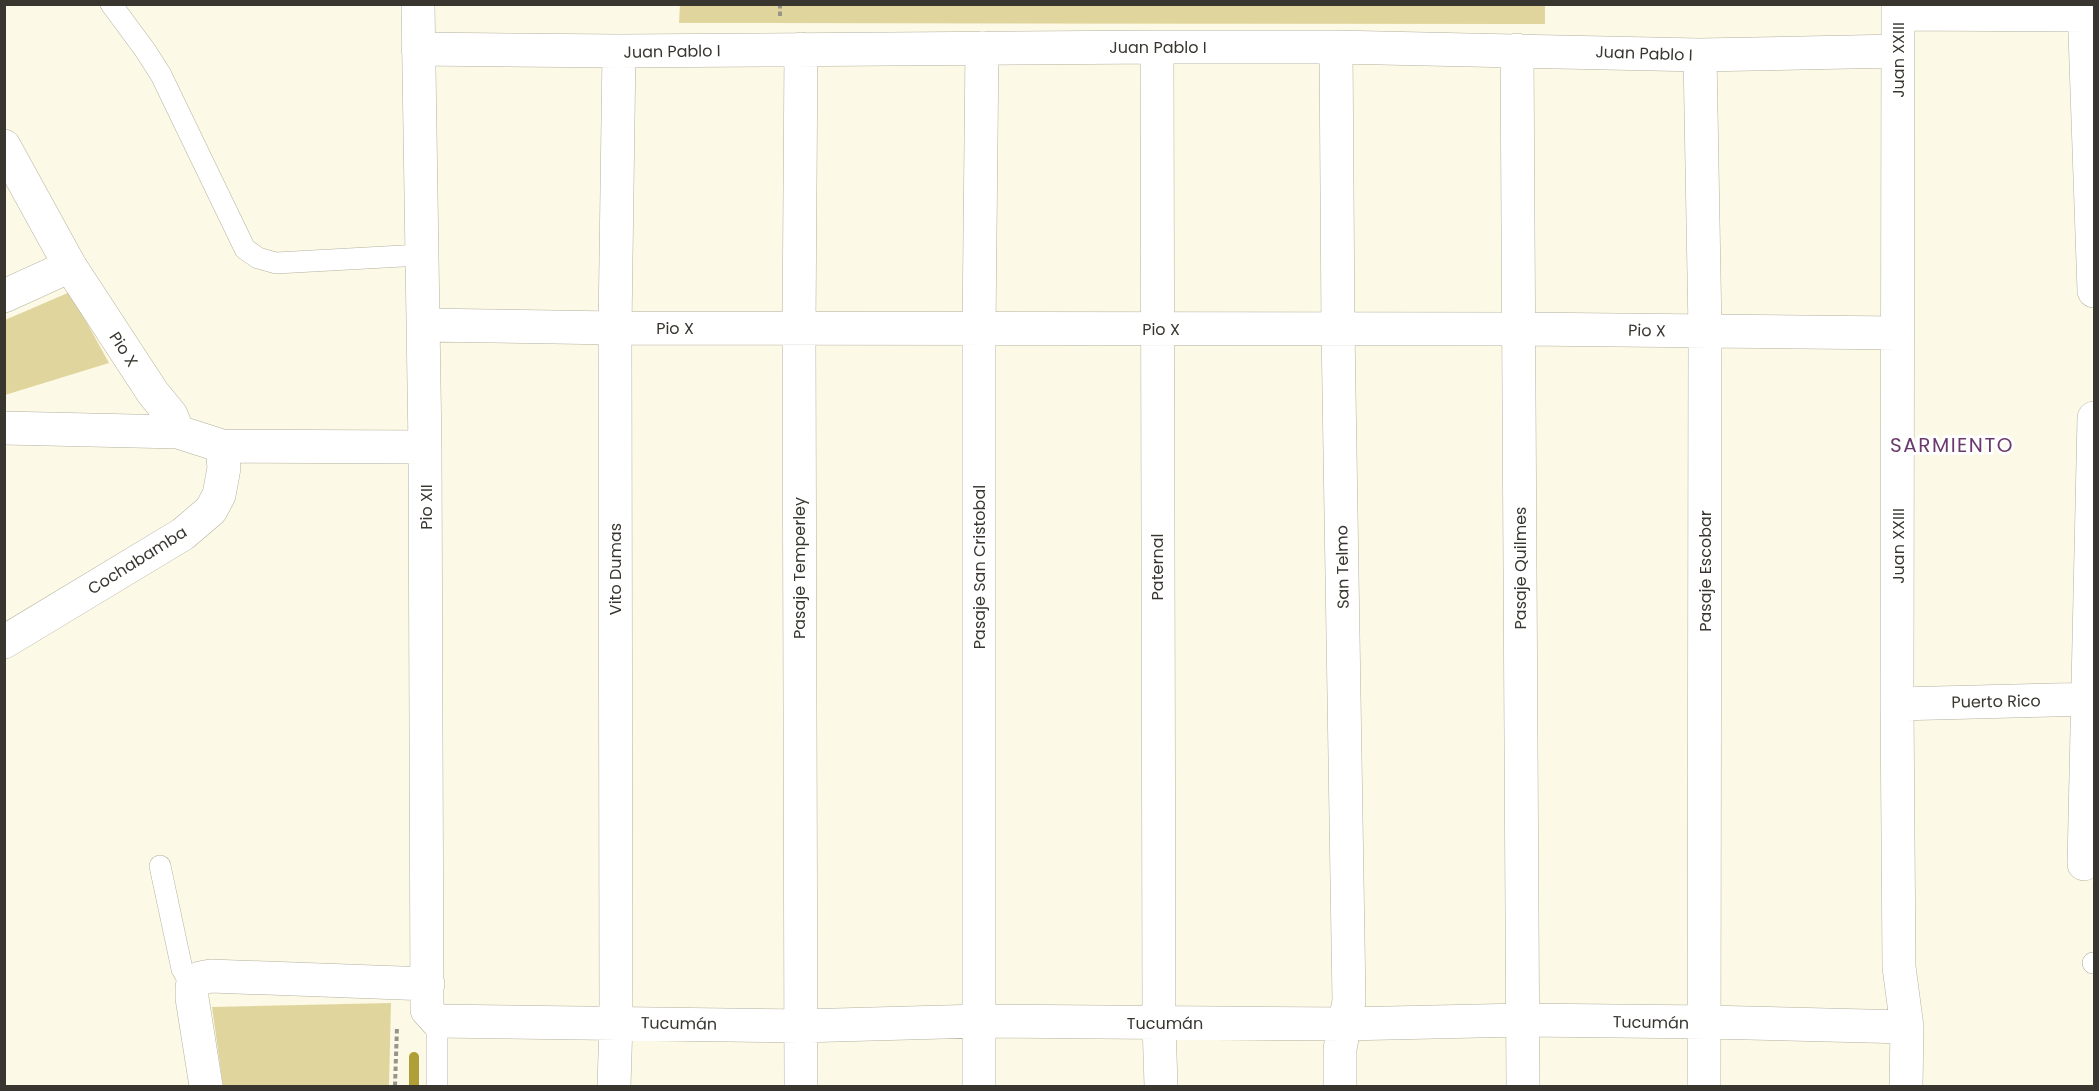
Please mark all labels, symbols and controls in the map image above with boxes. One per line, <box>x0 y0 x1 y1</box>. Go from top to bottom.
street label: Juan XXIII <box>1887 22 1910 98</box>
street label: Juan Pablo I <box>1109 36 1207 59</box>
street label: Juan Pablo I <box>623 39 721 64</box>
street label: Juan Pablo I <box>1595 40 1693 67</box>
street label: Pio X <box>656 317 694 340</box>
street label: Pio X <box>1142 318 1180 341</box>
street label: Pio X <box>1628 319 1666 342</box>
street label: Pio X <box>104 327 144 371</box>
district label: SARMIENTO <box>1890 431 2014 459</box>
street label: Pio XII <box>415 484 438 530</box>
street label: Pasaje San Cristobal <box>968 485 991 649</box>
street label: Pasaje Temperley <box>788 497 811 639</box>
street label: Pasaje Quilmes <box>1509 507 1532 629</box>
street label: Juan XXIII <box>1887 508 1910 584</box>
street label: Pasaje Escobar <box>1694 510 1717 632</box>
street label: Cochabamba <box>83 521 191 600</box>
street label: Vito Dumas <box>604 523 627 615</box>
street label: San Telmo <box>1330 525 1355 609</box>
street label: Paternal <box>1146 534 1169 600</box>
street label: Puerto Rico <box>1951 689 2041 714</box>
street label: Tucumán <box>1613 1010 1689 1035</box>
street label: Tucumán <box>641 1011 717 1036</box>
street label: Tucumán <box>1127 1012 1203 1035</box>

